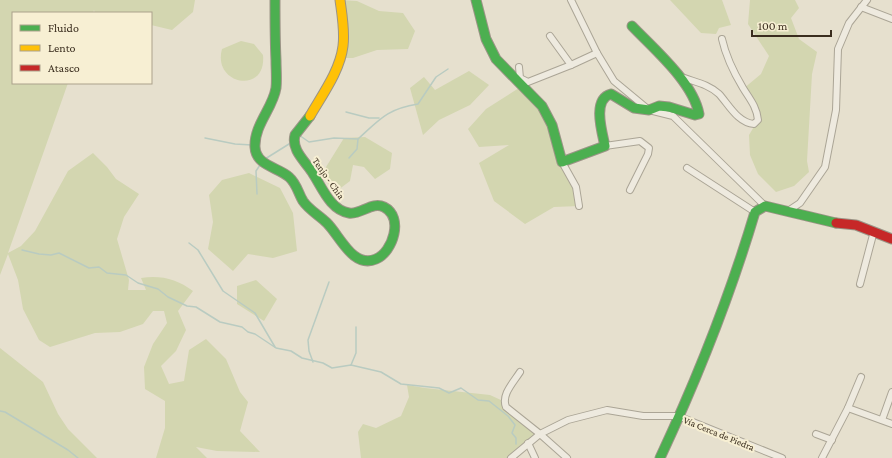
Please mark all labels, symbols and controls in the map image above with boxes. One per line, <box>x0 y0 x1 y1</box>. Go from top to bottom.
legend <box>12 12 152 84</box>
scale bar <box>752 12 831 38</box>
text: 100 m <box>758 19 788 33</box>
text: Fluido <box>48 21 79 35</box>
text: Lento <box>48 41 76 55</box>
text: Atasco <box>48 61 80 75</box>
street label: Tenjo - Chia <box>309 155 347 202</box>
street label: Vía Cerca de Piedra <box>682 414 756 453</box>

